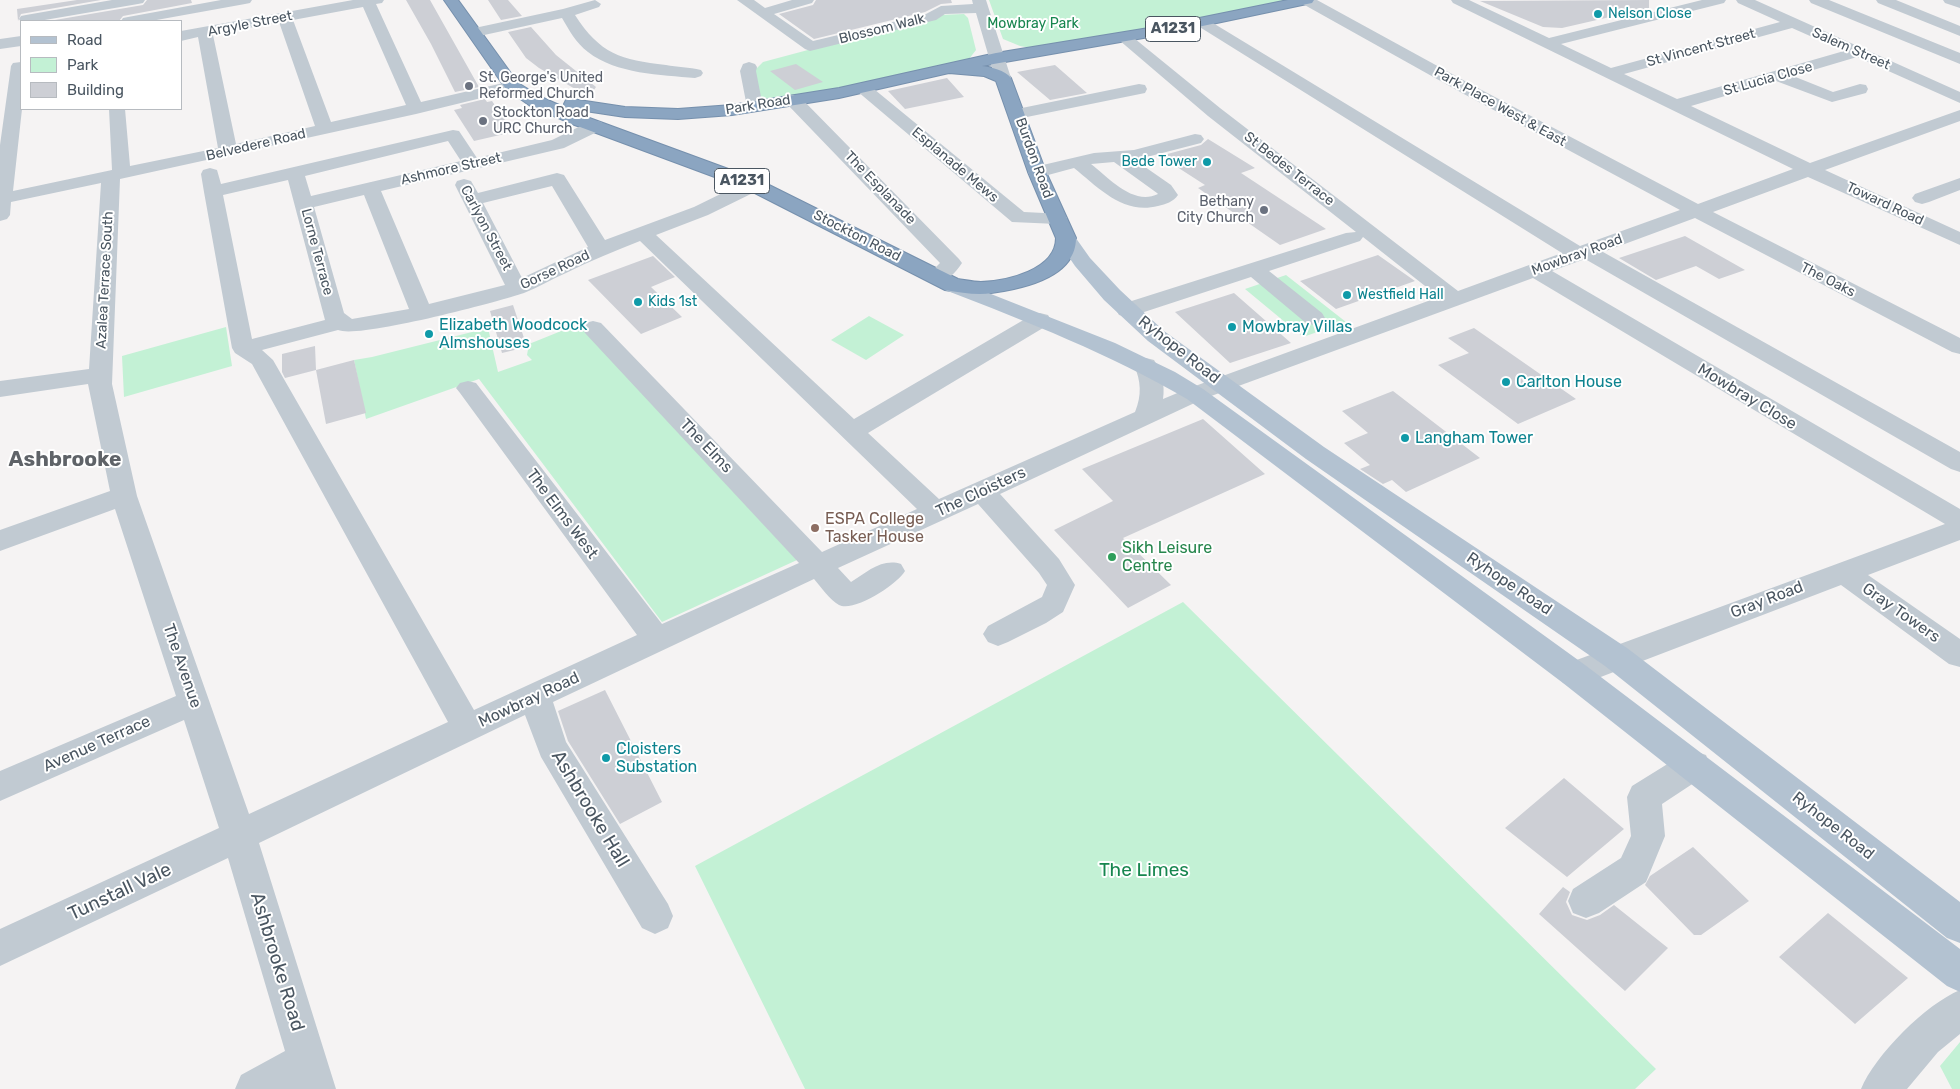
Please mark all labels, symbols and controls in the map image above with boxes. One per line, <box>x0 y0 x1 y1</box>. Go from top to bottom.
place label: Nelson Close <box>1608 6 1692 22</box>
street label: Argyle Street <box>206 8 294 40</box>
marker: Nelson Close <box>1592 8 1604 20</box>
street label: Blossom Walk <box>837 10 927 48</box>
park label: Mowbray Park <box>987 16 1079 32</box>
road number: A1231 <box>1146 16 1200 42</box>
legend <box>20 20 182 110</box>
street label: Salem Street <box>1809 24 1893 74</box>
street label: St Vincent Street <box>1645 25 1757 71</box>
text: Road <box>67 31 103 49</box>
text: Park <box>67 56 98 74</box>
street label: St Lucia Close <box>1722 58 1814 100</box>
street label: Park Place West & East <box>1431 64 1569 150</box>
place label: St. George's United Reformed Church <box>479 70 603 102</box>
marker: St. George's United Reformed Church <box>463 80 475 92</box>
text: Building <box>67 81 124 99</box>
street label: Park Road <box>724 92 792 118</box>
place label: Stockton Road URC Church <box>493 105 589 138</box>
marker: Stockton Road URC Church <box>477 115 489 127</box>
street label: Burdon Road <box>1012 115 1056 201</box>
street label: Esplanade Mews <box>908 124 1002 206</box>
street label: Belvedere Road <box>205 125 307 165</box>
street label: St Bedes Terrace <box>1240 129 1338 209</box>
street label: The Esplanade <box>841 148 919 228</box>
street label: Ashmore Street <box>399 149 503 189</box>
place label: Bede Tower <box>1121 154 1197 170</box>
marker: Bede Tower <box>1201 156 1213 168</box>
road number: A1231 <box>714 168 770 194</box>
street label: Toward Road <box>1844 179 1926 229</box>
street label: Carlyon Street <box>457 183 515 273</box>
place label: Bethany City Church <box>1177 194 1254 226</box>
marker: Bethany City Church <box>1258 204 1270 216</box>
street label: Lorne Terrace <box>297 207 337 297</box>
street label: Stockton Road <box>811 207 903 265</box>
street label: Azalea Terrace South <box>93 211 117 349</box>
street label: Mowbray Road <box>1529 231 1625 279</box>
street label: Gorse Road <box>518 247 592 293</box>
street label: The Oaks <box>1798 259 1858 301</box>
place label: Westfield Hall <box>1357 287 1444 303</box>
marker: Westfield Hall <box>1341 289 1353 301</box>
place label: Kids 1st <box>648 294 697 310</box>
marker: Kids 1st <box>632 296 644 308</box>
street label: Ryhope Road <box>1134 312 1224 388</box>
place label: Elizabeth Woodcock Almshouses <box>439 315 587 353</box>
place label: Mowbray Villas <box>1242 317 1352 337</box>
marker: Mowbray Villas <box>1226 321 1238 333</box>
marker: Elizabeth Woodcock Almshouses <box>423 328 435 340</box>
street label: Mowbray Close <box>1694 360 1800 434</box>
place label: Carlton House <box>1516 372 1622 392</box>
marker: Carlton House <box>1500 376 1512 388</box>
street label: The Elms <box>676 415 736 477</box>
place label: Langham Tower <box>1415 428 1533 448</box>
marker: Langham Tower <box>1399 432 1411 444</box>
district label: Ashbrooke <box>9 447 121 473</box>
street label: The Cloisters <box>933 463 1029 521</box>
street label: The Elms West <box>522 465 602 563</box>
place label: ESPA College Tasker House <box>825 509 924 547</box>
marker: ESPA College Tasker House <box>809 522 821 534</box>
place label: Sikh Leisure Centre <box>1122 538 1212 576</box>
street label: Ryhope Road <box>1463 548 1555 620</box>
marker: Sikh Leisure Centre <box>1106 551 1118 563</box>
street label: Gray Road <box>1728 577 1806 623</box>
street label: Gray Towers <box>1858 579 1944 647</box>
street label: The Avenue <box>159 621 205 711</box>
street label: Mowbray Road <box>475 668 583 732</box>
street label: Avenue Terrace <box>40 712 154 776</box>
place label: Cloisters Substation <box>616 739 697 777</box>
street label: Ashbrooke Hall <box>546 747 634 871</box>
marker: Cloisters Substation <box>600 752 612 764</box>
street label: Ryhope Road <box>1788 788 1878 864</box>
street label: Tunstall Vale <box>65 858 175 926</box>
park label: The Limes <box>1099 860 1189 882</box>
street label: Ashbrooke Road <box>245 890 309 1034</box>

